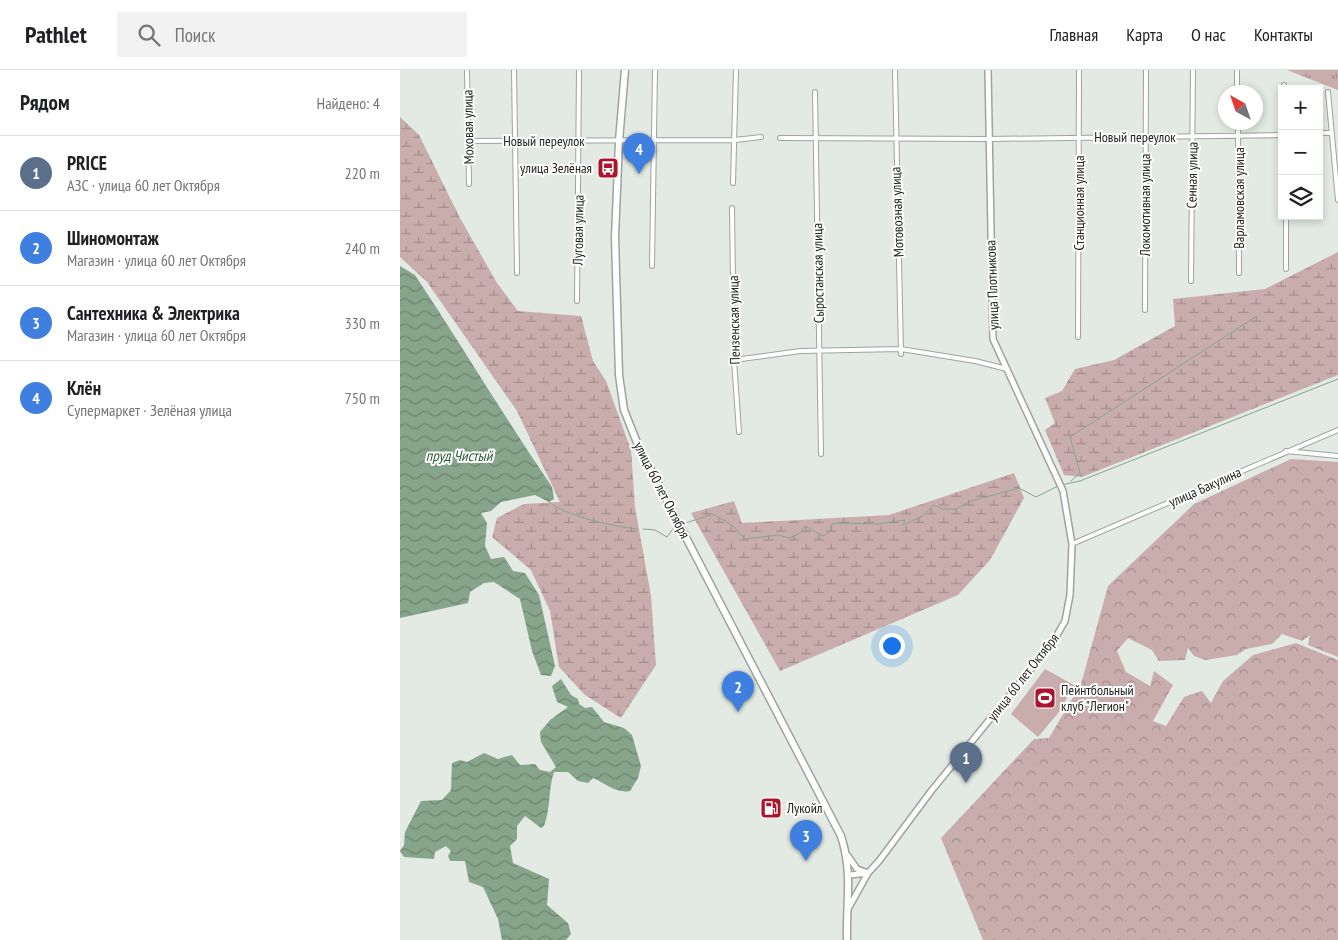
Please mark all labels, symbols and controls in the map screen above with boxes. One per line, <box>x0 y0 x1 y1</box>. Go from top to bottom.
search box <box>117 12 467 57</box>
text: Pathlet <box>25 19 87 50</box>
icon: search <box>135 21 163 49</box>
text: Поиск <box>175 23 215 47</box>
text: Главная <box>1050 23 1098 46</box>
text: Карта <box>1126 23 1163 46</box>
text: О нас <box>1191 23 1226 46</box>
text: Контакты <box>1254 23 1313 46</box>
north arrow <box>1218 85 1263 130</box>
map controls <box>1278 85 1323 220</box>
button: + <box>1278 85 1323 130</box>
text: Рядом <box>20 89 70 116</box>
street label: Моховая улица <box>458 90 478 164</box>
text: Найдено: 4 <box>317 93 380 113</box>
street label: Новый переулок <box>1094 128 1176 146</box>
button: − <box>1278 130 1323 175</box>
street label: Новый переулок <box>503 132 585 150</box>
pin: 4 <box>623 133 655 174</box>
street label: Сенная улица <box>1182 142 1202 208</box>
street label: Варламовская улица <box>1230 147 1248 249</box>
text: PRICE <box>67 151 107 175</box>
street label: Локомотивная улица <box>1136 154 1154 257</box>
street label: Станционная улица <box>1070 155 1088 251</box>
bus stop icon: улица Зелёная <box>596 156 620 180</box>
place label: улица Зелёная <box>520 159 592 177</box>
text: 1 <box>32 163 40 183</box>
text: 220 m <box>345 163 380 183</box>
street label: Мотовозная улица <box>886 166 908 258</box>
text: АЗС · улица 60 лет Октября <box>67 175 220 195</box>
button: layers <box>1278 175 1323 220</box>
street label: Луговая улица <box>568 195 588 266</box>
street label: Сыростанская улица <box>808 223 828 323</box>
text: Шиномонтаж <box>67 226 159 250</box>
text: 2 <box>32 238 40 258</box>
text: 240 m <box>345 238 380 258</box>
street label: улица Плотникова <box>981 240 1003 330</box>
text: Магазин · улица 60 лет Октября <box>67 250 246 270</box>
street label: Пензенская улица <box>724 275 744 365</box>
text: Сантехника & Электрика <box>67 301 240 325</box>
text: 3 <box>32 313 40 333</box>
text: 330 m <box>345 313 380 333</box>
text: Магазин · улица 60 лет Октября <box>67 325 246 345</box>
text: Клён <box>67 376 101 400</box>
text: 4 <box>32 388 40 408</box>
text: 750 m <box>345 388 380 408</box>
text: Супермаркет · Зелёная улица <box>67 400 232 420</box>
street label: улица 60 лет Октября <box>630 439 694 541</box>
water label: пруд Чистый <box>426 446 494 465</box>
street label: улица Бакулина <box>1166 463 1244 511</box>
street label: улица 60 лет Октября <box>983 630 1063 724</box>
your location <box>879 633 905 659</box>
pin: 2 <box>722 671 754 712</box>
place label: Пейнтбольный клуб "Легион" <box>1061 681 1134 715</box>
sports icon: Пейнтбольный клуб "Легион" <box>1033 686 1057 710</box>
pin: 1 <box>950 742 982 783</box>
fuel station icon: Лукойл <box>759 796 783 820</box>
place label: Лукойл <box>786 799 823 817</box>
pin: 3 <box>790 820 822 861</box>

